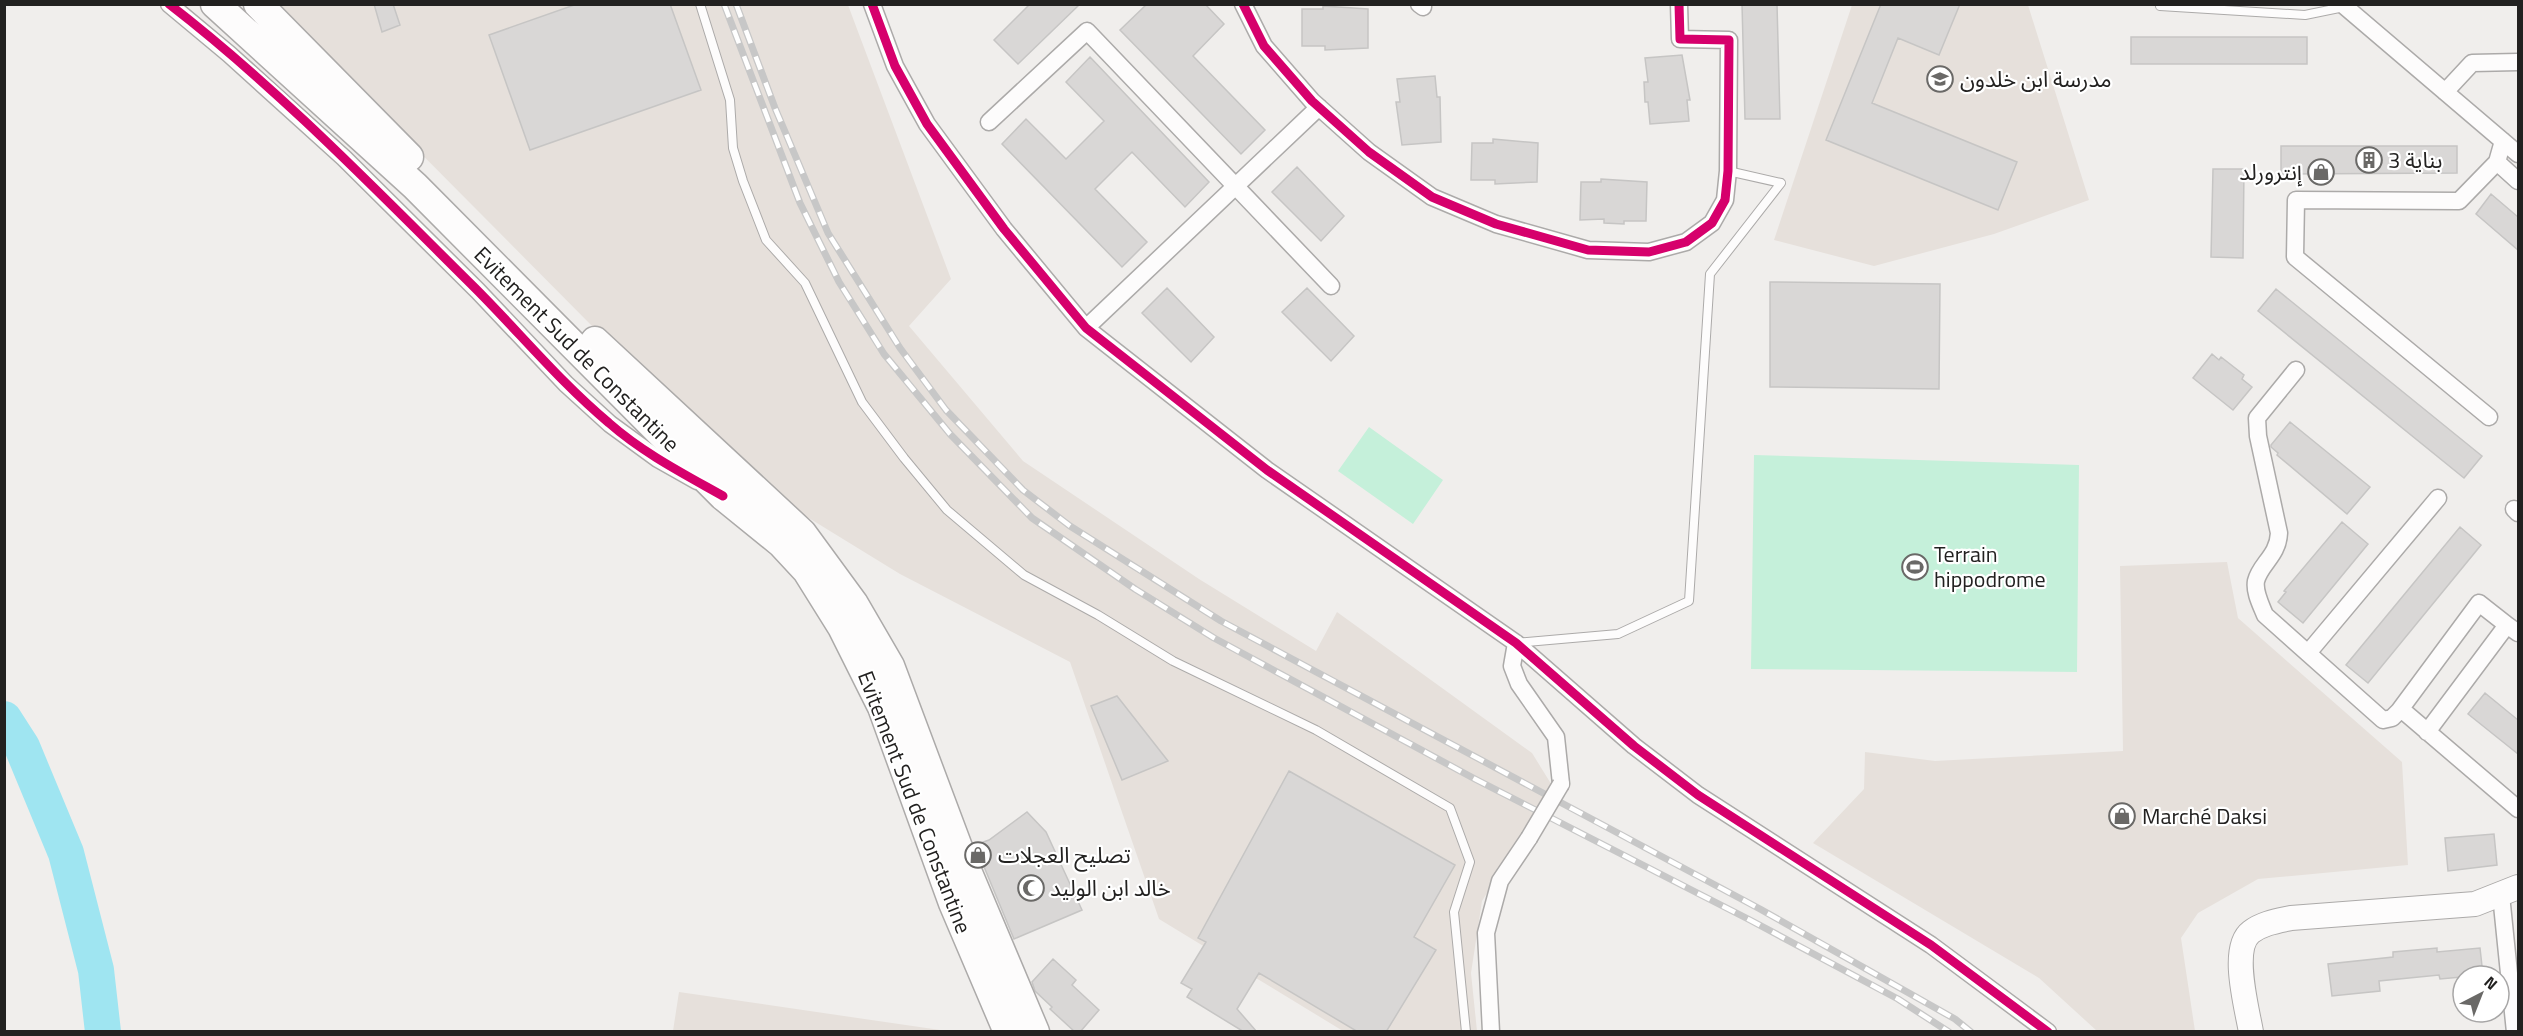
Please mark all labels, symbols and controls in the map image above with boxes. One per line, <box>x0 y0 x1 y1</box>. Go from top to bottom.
place label: مدرسة ابن خلدون <box>1960 62 2112 96</box>
school or university icon: مدرسة ابن خلدون <box>1925 64 1955 94</box>
place label: بناية 3 <box>2388 143 2442 177</box>
building icon: بناية 3 <box>2354 145 2384 175</box>
place label: إنترورلد <box>2239 155 2302 189</box>
shop icon: إنترورلد <box>2306 157 2336 187</box>
street label: Evitement Sud de Constantine <box>466 238 688 460</box>
place label: Terrain hippodrome <box>1934 537 2046 596</box>
sports icon: Terrain hippodrome <box>1900 552 1930 582</box>
street label: Evitement Sud de Constantine <box>849 666 981 938</box>
place label: Marché Daksi <box>2142 799 2267 833</box>
shop icon: Marché Daksi <box>2107 801 2137 831</box>
place label: تصليح العجلات <box>998 838 1131 872</box>
shop icon: تصليح العجلات <box>963 840 993 870</box>
place label: خالد ابن الوليد <box>1050 871 1171 905</box>
mosque icon: خالد ابن الوليد <box>1016 873 1046 903</box>
north arrow <box>2451 964 2511 1024</box>
text: N <box>2479 970 2503 995</box>

